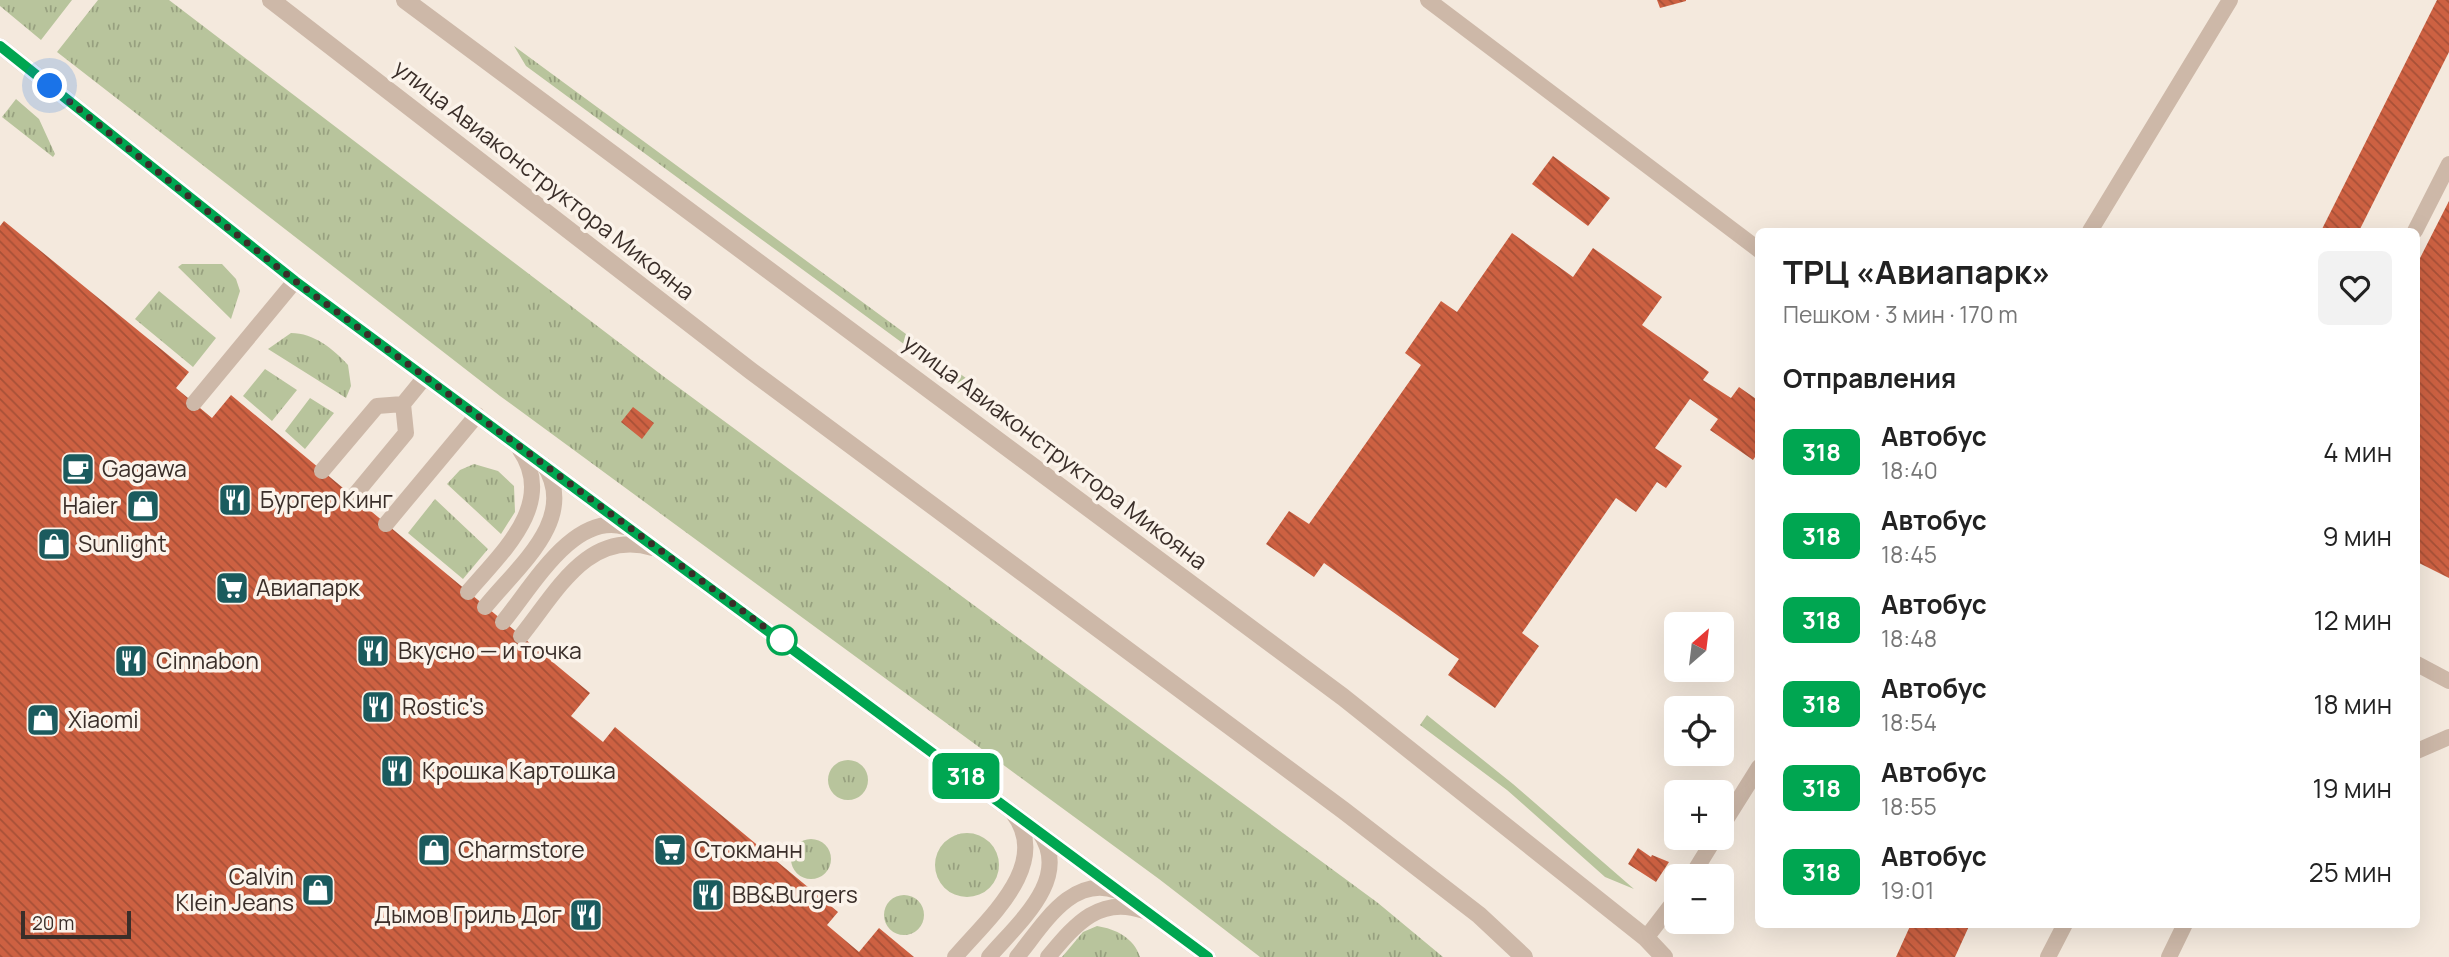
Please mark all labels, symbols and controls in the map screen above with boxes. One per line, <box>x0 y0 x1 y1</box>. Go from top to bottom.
street label: улица Авиаконструктора Микояна <box>387 52 702 307</box>
your location <box>32 68 67 103</box>
text: ТРЦ «Авиапарк» <box>1783 249 2051 294</box>
button: heart <box>2318 251 2392 325</box>
text: Пешком · 3 мин · 170 m <box>1783 298 2018 330</box>
street label: улица Авиаконструктора Микояна <box>897 326 1214 576</box>
text: Отправления <box>1783 360 1956 396</box>
text: Автобус <box>1881 418 1987 454</box>
text: 4 мин <box>2323 434 2392 470</box>
text: 318 <box>1802 435 1841 468</box>
cafe icon: Gagawa <box>59 450 97 488</box>
place label: Gagawa <box>102 452 187 484</box>
text: 18:40 <box>1881 454 1938 486</box>
restaurant icon: Бургер Кинг <box>216 481 254 519</box>
place label: Бургер Кинг <box>260 483 393 515</box>
shop icon: Haier <box>124 487 162 525</box>
place label: Haier <box>62 489 118 521</box>
text: Автобус <box>1881 502 1987 538</box>
text: 9 мин <box>2323 518 2392 554</box>
text: 318 <box>1802 519 1841 552</box>
shop icon: Sunlight <box>35 525 73 563</box>
place label: Sunlight <box>78 527 167 559</box>
text: 18:45 <box>1881 538 1937 570</box>
supermarket icon: Авиапарк <box>213 569 251 607</box>
place label: Авиапарк <box>256 571 360 603</box>
text: Автобус <box>1881 586 1987 622</box>
text: 12 мин <box>2314 602 2392 638</box>
text: 318 <box>1802 603 1841 636</box>
north arrow <box>1664 612 1734 682</box>
map controls <box>1664 612 1734 934</box>
text: 18:48 <box>1881 622 1937 654</box>
unlabelled marker <box>767 625 797 655</box>
restaurant icon: Вкусно — и точка <box>354 632 392 670</box>
place label: Вкусно — и точка <box>398 634 582 666</box>
restaurant icon: Cinnabon <box>112 642 150 680</box>
place label: Cinnabon <box>156 644 259 676</box>
text: Автобус <box>1881 670 1987 706</box>
text: 18 мин <box>2313 686 2392 722</box>
text: 318 <box>1802 687 1841 720</box>
restaurant icon: Rostic's <box>359 688 397 726</box>
place label: Rostic's <box>402 690 484 722</box>
button: locate <box>1664 696 1734 766</box>
shop icon: Xiaomi <box>24 701 62 739</box>
place label: Xiaomi <box>68 703 139 735</box>
text: 18:54 <box>1881 706 1937 738</box>
restaurant icon: Крошка Картошка <box>378 752 416 790</box>
line badge: 318 <box>926 753 1006 799</box>
place label: Крошка Картошка <box>422 754 616 786</box>
text: Автобус <box>1881 754 1987 790</box>
text: 318 <box>946 759 986 792</box>
text: 19 мин <box>2312 770 2392 806</box>
text: 318 <box>1802 771 1841 804</box>
button: + <box>1664 780 1734 850</box>
text: 18:55 <box>1881 790 1937 822</box>
shop icon: Charmstore <box>415 831 453 869</box>
supermarket icon: Стокманн <box>651 831 689 869</box>
place label: Charmstore <box>458 833 585 865</box>
place label: Стокманн <box>694 833 803 865</box>
text: Автобус <box>1881 838 1987 874</box>
text: 25 мин <box>2309 854 2392 890</box>
text: 318 <box>1802 855 1841 888</box>
place label: Calvin Klein Jeans <box>176 860 294 918</box>
button: − <box>1664 864 1734 934</box>
shop icon: Calvin Klein Jeans <box>299 871 337 909</box>
text: 19:01 <box>1881 874 1934 906</box>
restaurant icon: BB&Burgers <box>689 876 727 914</box>
place label: BB&Burgers <box>732 878 858 910</box>
restaurant icon: Дымов Гриль Дог <box>567 896 605 934</box>
place label: Дымов Гриль Дог <box>374 898 562 930</box>
scale bar <box>21 908 131 940</box>
text: 20 m <box>32 910 74 936</box>

